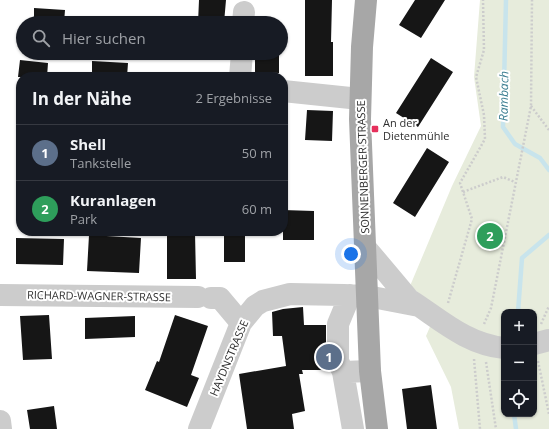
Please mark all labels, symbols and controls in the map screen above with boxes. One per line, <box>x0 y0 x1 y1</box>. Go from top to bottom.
search box <box>16 16 288 60</box>
icon: search <box>30 27 52 49</box>
text: Hier suchen <box>62 28 146 48</box>
water label: Rambach <box>495 71 512 121</box>
text: In der Nähe <box>32 87 131 110</box>
text: 2 Ergebnisse <box>195 89 272 107</box>
street label: SONNENBERGER STRASSE <box>353 100 372 234</box>
place label: An der Dietenmühle <box>383 115 449 143</box>
marker: An der Dietenmühle <box>370 124 380 134</box>
text: Shell <box>70 134 106 154</box>
text: 1 <box>41 144 49 162</box>
text: 50 m <box>242 144 272 162</box>
text: Tankstelle <box>70 154 131 172</box>
text: Kuranlagen <box>70 190 156 210</box>
text: 2 <box>41 200 49 218</box>
text: 60 m <box>242 200 272 218</box>
text: Park <box>70 210 97 228</box>
pin: 2 <box>477 221 503 251</box>
your location <box>341 244 361 264</box>
street label: RICHARD-WAGNER-STRASSE <box>27 287 171 304</box>
map controls <box>501 309 537 417</box>
button: + <box>501 309 537 345</box>
street label: HAYDNSTRASSE <box>206 317 251 398</box>
pin: 1 <box>316 342 342 372</box>
button: − <box>501 345 537 381</box>
button: locate <box>501 381 537 417</box>

